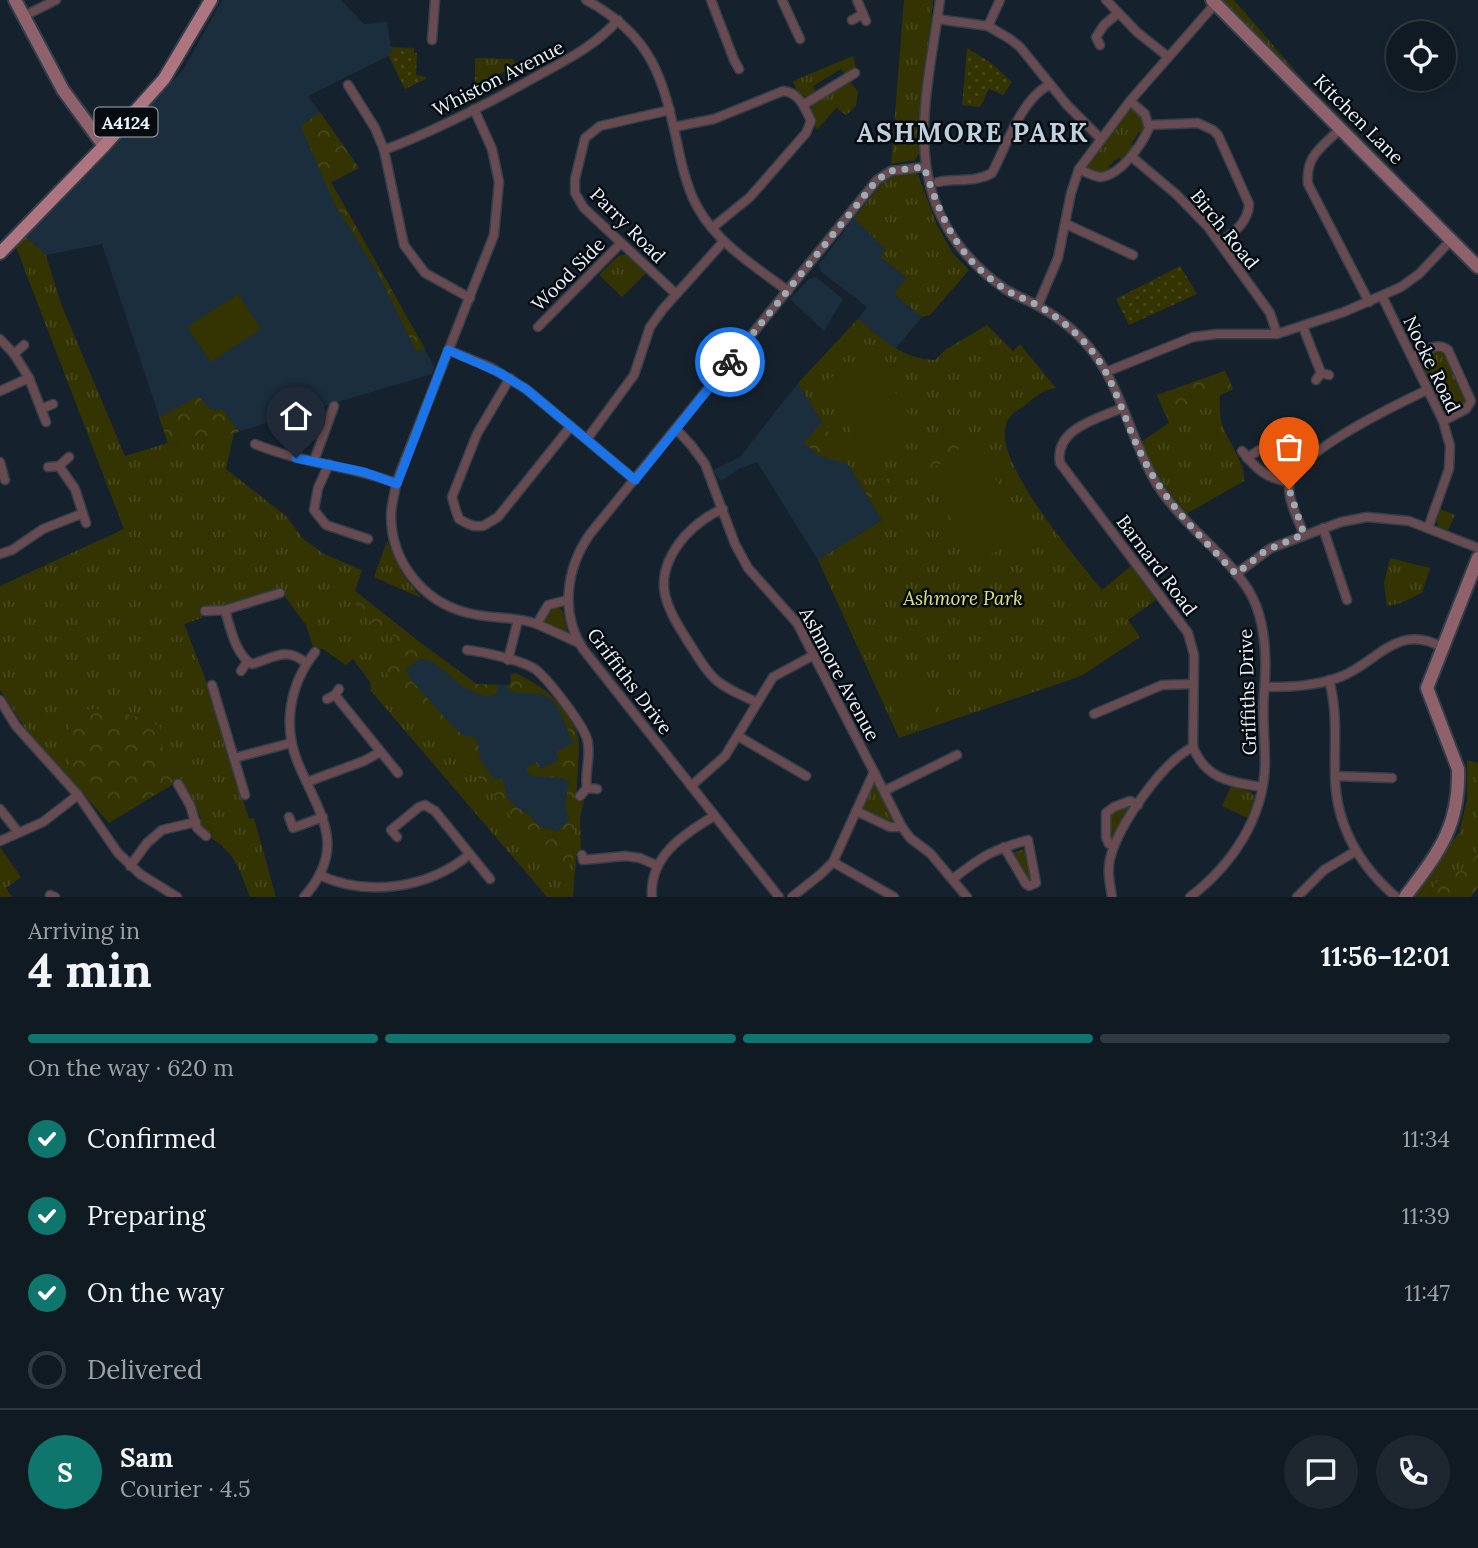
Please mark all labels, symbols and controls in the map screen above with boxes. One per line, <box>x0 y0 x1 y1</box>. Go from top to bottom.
map controls <box>1386 21 1456 91</box>
button: locate <box>1386 21 1456 91</box>
street label: Whiston Avenue <box>428 35 568 121</box>
street label: Kitchen Lane <box>1309 69 1409 169</box>
road number: A4124 <box>94 107 158 136</box>
district label: ASHMORE PARK <box>857 116 1089 149</box>
street label: Parry Road <box>585 182 671 268</box>
street label: Birch Road <box>1186 184 1264 274</box>
street label: Wood Side <box>526 232 610 316</box>
street label: Nocke Road <box>1398 312 1466 416</box>
courier <box>695 327 765 397</box>
icon: bike <box>711 343 749 381</box>
pin <box>266 386 326 458</box>
icon: home <box>277 397 315 435</box>
pin <box>1259 417 1319 489</box>
icon: bag <box>1270 428 1308 466</box>
street label: Barnard Road <box>1111 510 1203 620</box>
park label: Ashmore Park <box>902 586 1023 610</box>
street label: Ashmore Avenue <box>794 602 885 745</box>
street label: Griffiths Drive <box>582 623 678 739</box>
street label: Griffiths Drive <box>1233 628 1261 756</box>
text: Arriving in <box>28 916 140 945</box>
text: 11:56–12:01 <box>1321 940 1450 973</box>
text: 4 min <box>28 941 152 1000</box>
text: On the way · 620 m <box>28 1053 234 1082</box>
icon: check <box>28 1120 66 1158</box>
text: Confirmed <box>87 1122 216 1155</box>
text: 11:34 <box>1402 1124 1450 1153</box>
icon: check <box>28 1197 66 1235</box>
text: Preparing <box>87 1199 206 1232</box>
text: 11:39 <box>1401 1201 1450 1230</box>
icon: check <box>28 1274 66 1312</box>
text: On the way <box>87 1276 224 1309</box>
text: 11:47 <box>1404 1278 1450 1307</box>
text: Delivered <box>87 1353 203 1386</box>
button: chat <box>1284 1435 1358 1509</box>
button: phone <box>1376 1435 1450 1509</box>
text: Sam <box>120 1441 173 1474</box>
text: S <box>57 1456 73 1489</box>
text: Courier · 4.5 <box>120 1474 251 1503</box>

